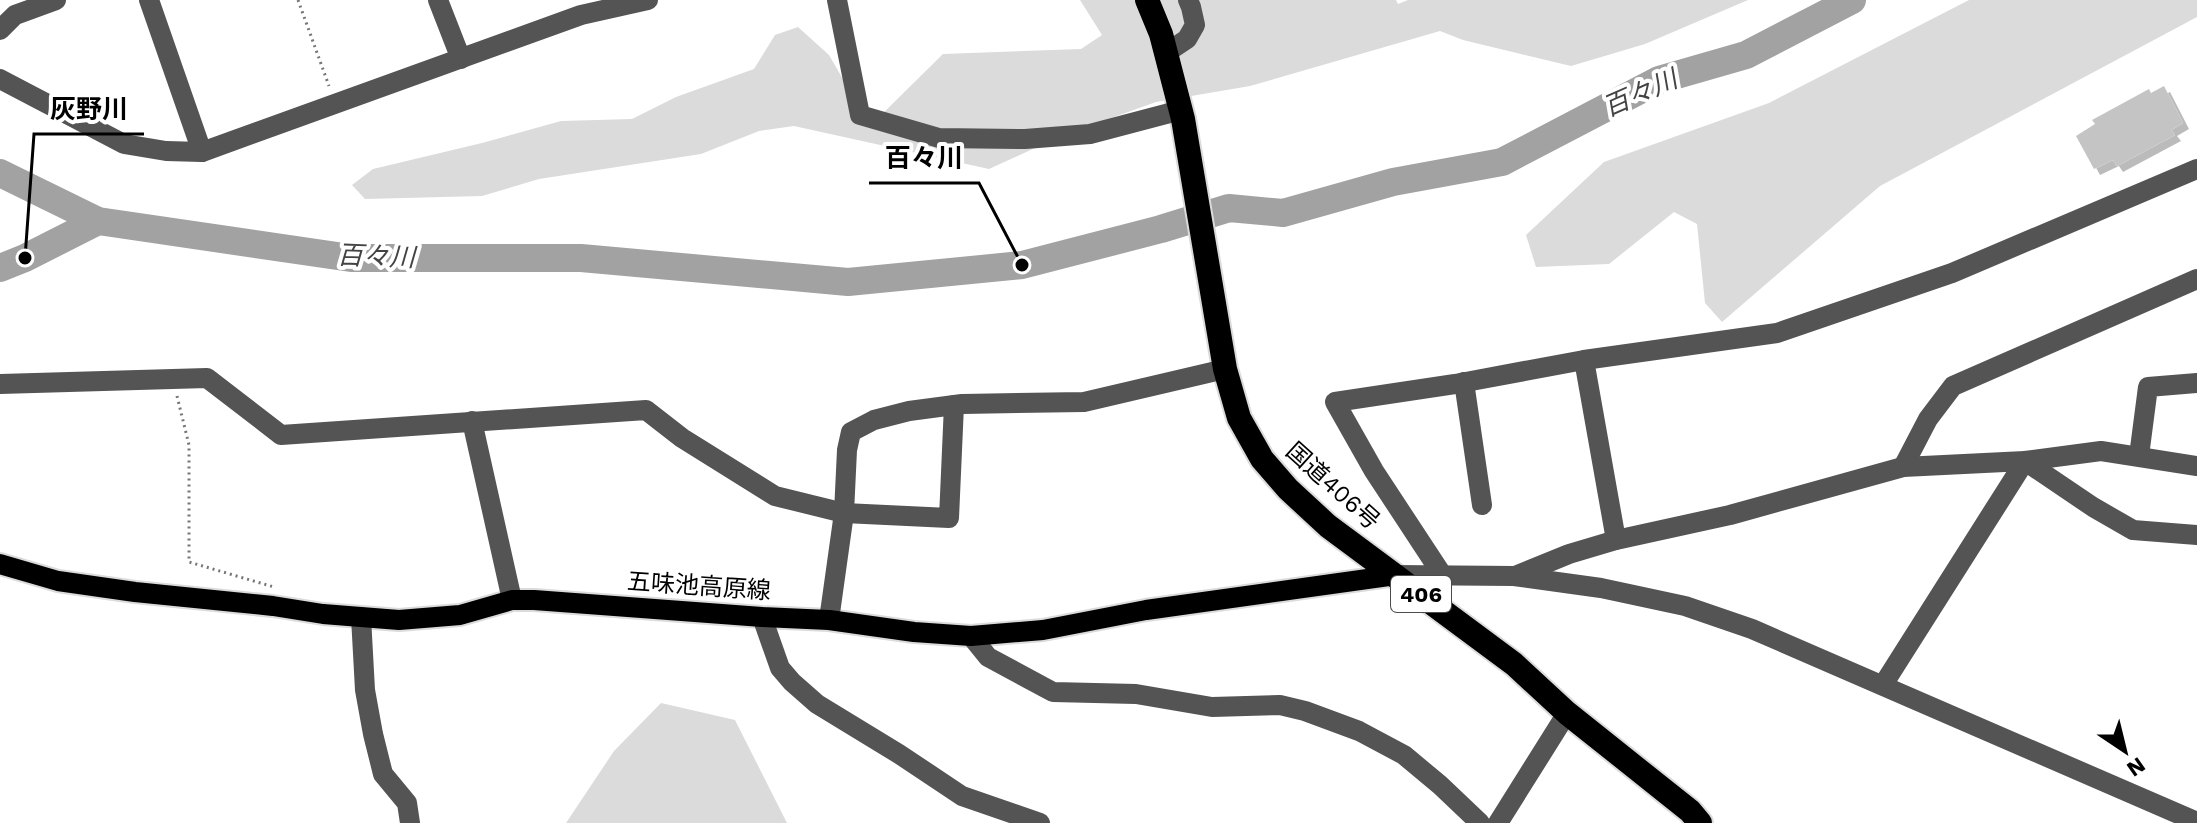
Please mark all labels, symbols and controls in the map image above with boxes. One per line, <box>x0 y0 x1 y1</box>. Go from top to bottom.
water label: 百々川 <box>1598 62 1684 123</box>
callout: 灰野川 <box>34 84 144 134</box>
text: 灰野川 <box>50 94 128 124</box>
callout: 百々川 <box>869 133 979 183</box>
text: 百々川 <box>885 143 963 173</box>
water label: 百々川 <box>336 240 418 272</box>
street label: 国道406号 <box>1280 437 1386 535</box>
street label: 五味池高原線 <box>626 567 772 605</box>
road number: 406 <box>1391 576 1451 612</box>
north arrow <box>2085 711 2165 791</box>
text: N <box>2122 752 2150 782</box>

